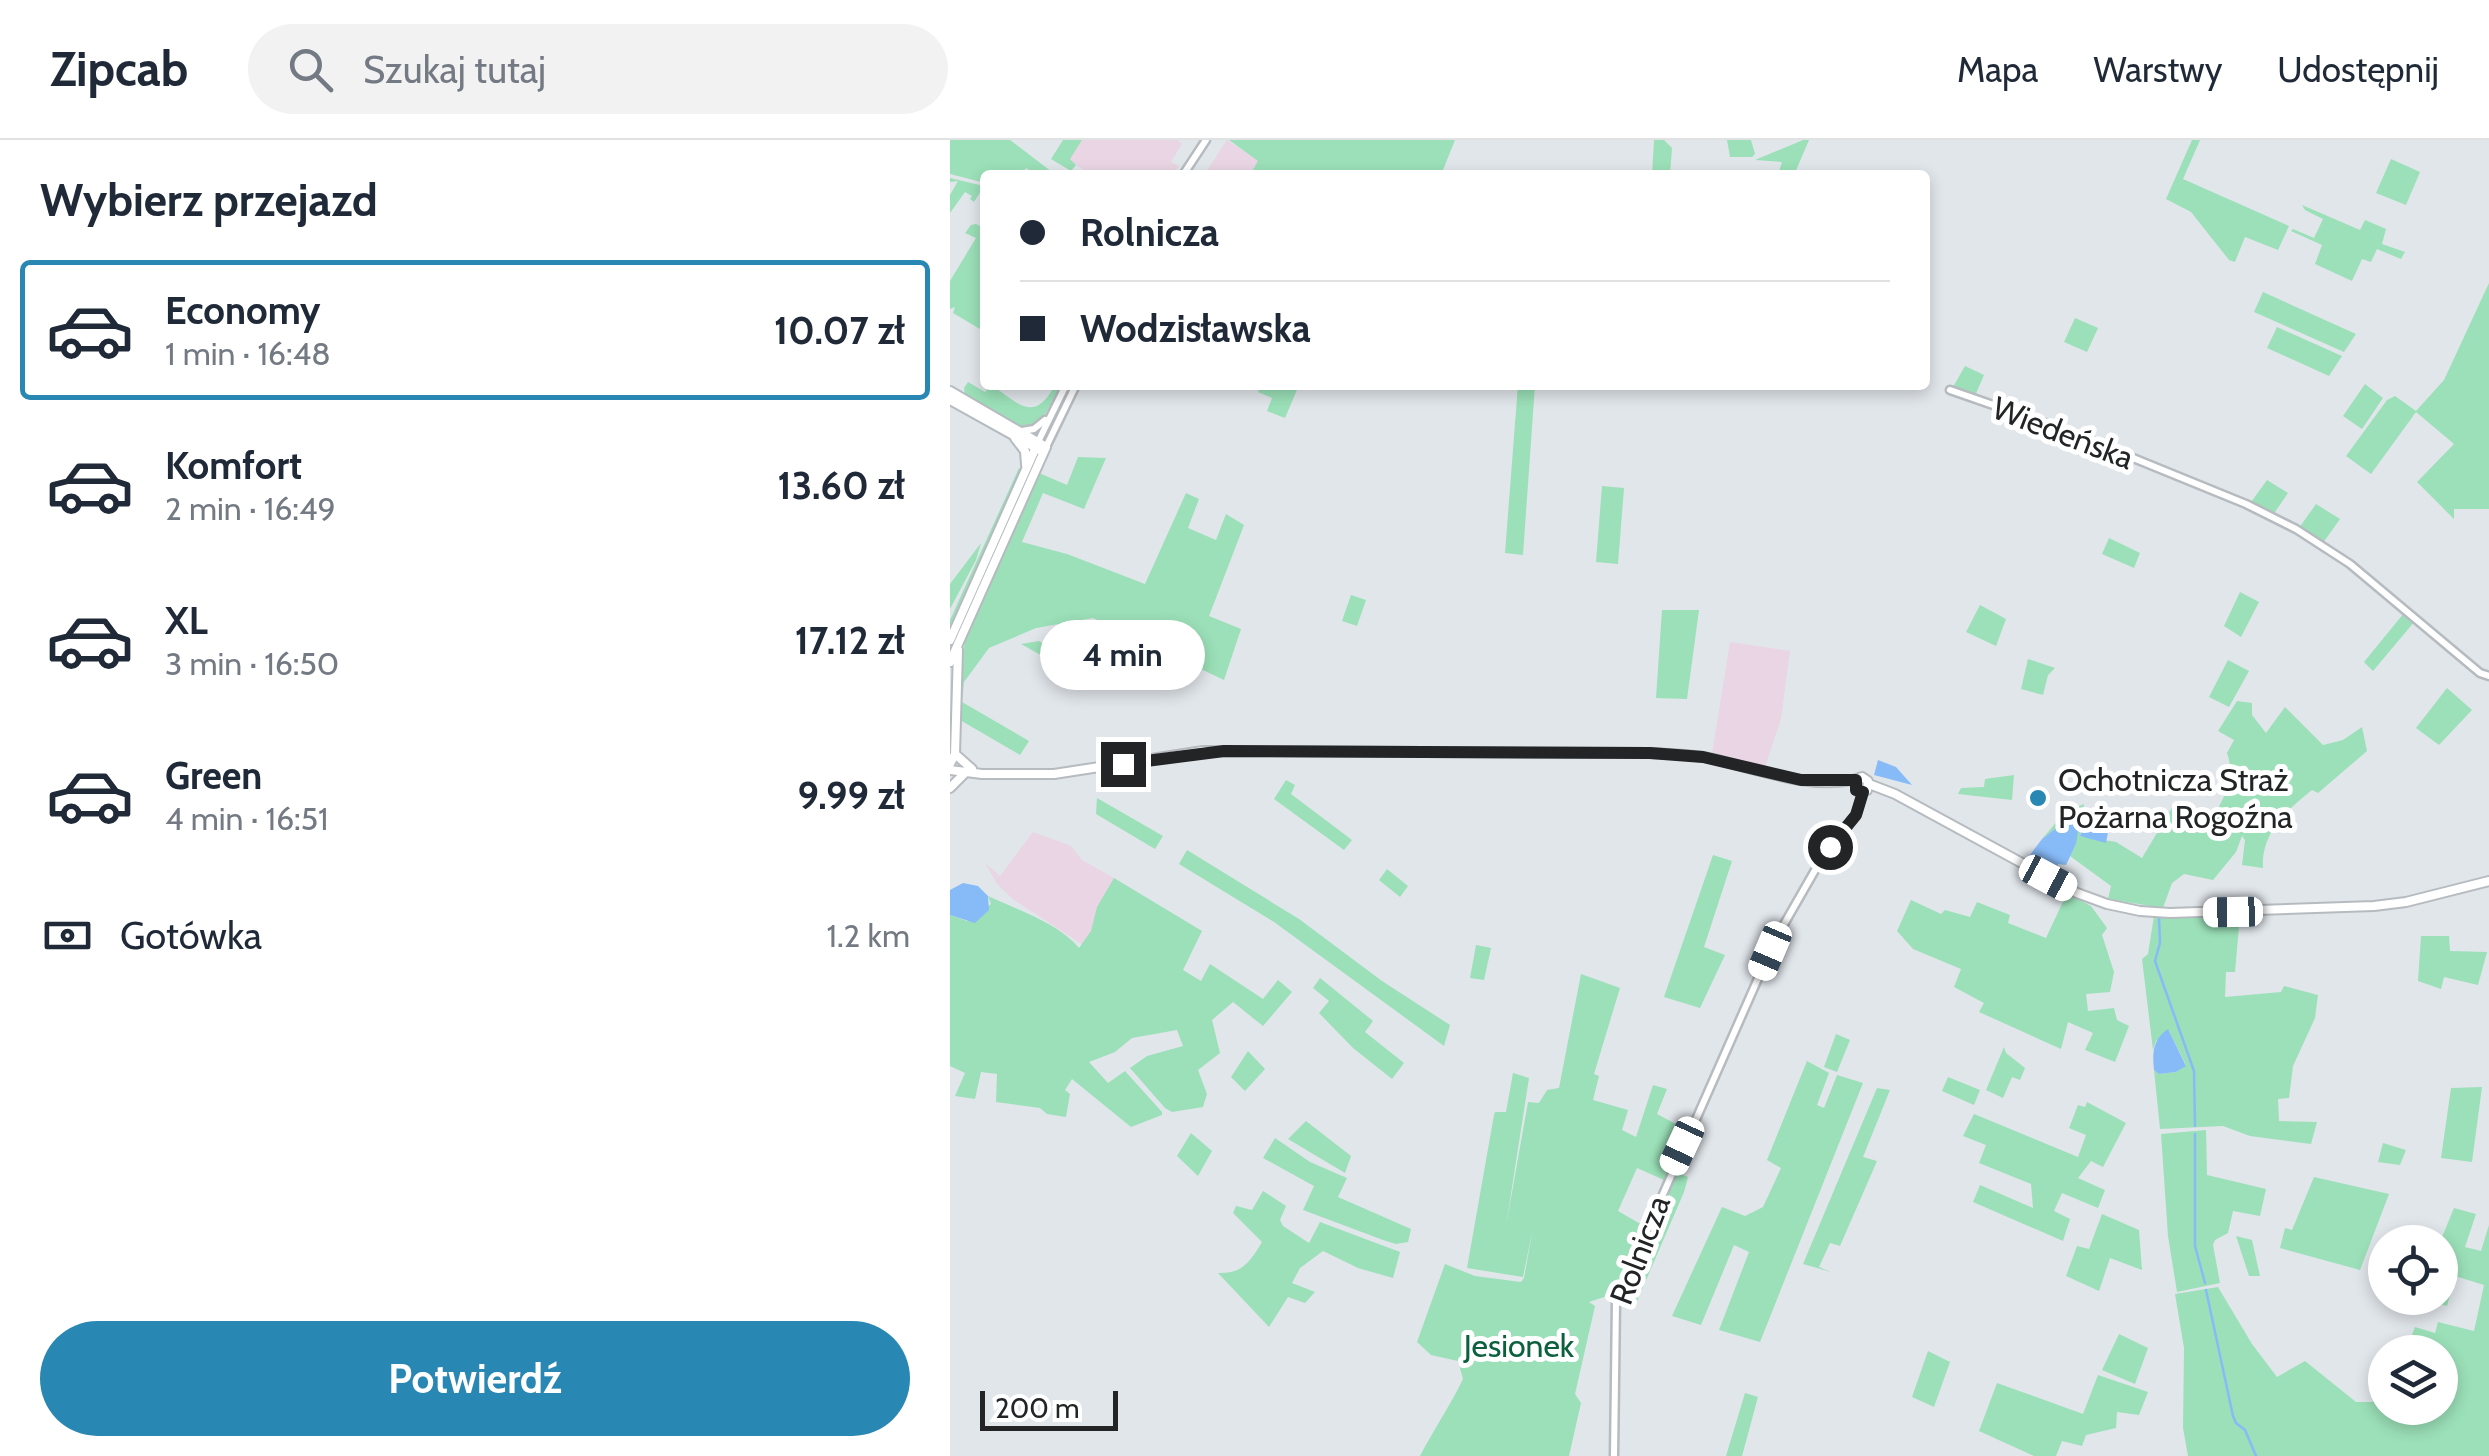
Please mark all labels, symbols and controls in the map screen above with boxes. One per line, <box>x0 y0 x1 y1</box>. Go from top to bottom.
search box <box>248 24 948 114</box>
text: Zipcab <box>50 40 188 98</box>
icon: search <box>283 42 338 97</box>
text: Szukaj tutaj <box>363 46 546 93</box>
text: Mapa <box>1957 48 2038 91</box>
text: Warstwy <box>2093 48 2222 91</box>
text: Udostępnij <box>2277 48 2439 91</box>
text: Wybierz przejazd <box>40 173 378 227</box>
text: Rolnicza <box>1080 209 1219 256</box>
icon: car <box>45 285 135 375</box>
text: Economy <box>165 287 320 334</box>
text: Wodzisławska <box>1080 305 1311 352</box>
text: 10.07 zł <box>774 307 905 354</box>
text: 1 min · 16:48 <box>165 334 331 373</box>
street label: Wiedeńska <box>1987 388 2140 478</box>
icon: car <box>45 440 135 530</box>
text: Komfort <box>165 442 302 489</box>
text: 13.60 zł <box>778 462 905 509</box>
text: 2 min · 16:49 <box>165 489 336 528</box>
icon: car <box>45 595 135 685</box>
text: XL <box>165 597 208 644</box>
text: 17.12 zł <box>795 617 905 664</box>
callout: 4 min <box>1040 619 1206 689</box>
text: 4 min <box>1082 635 1163 674</box>
text: 3 min · 16:50 <box>165 644 339 683</box>
route end <box>1101 742 1146 787</box>
icon: car <box>45 750 135 840</box>
text: Green <box>165 752 262 799</box>
place label: Ochotnicza Straż Pożarna Rogoźna <box>2058 760 2293 836</box>
text: 9.99 zł <box>797 772 905 819</box>
marker: Ochotnicza Straż Pożarna Rogoźna <box>2027 787 2049 809</box>
text: 4 min · 16:51 <box>165 799 328 838</box>
route start <box>1808 825 1853 870</box>
car <box>2014 851 2082 905</box>
car <box>2203 896 2263 928</box>
icon: cash <box>40 908 95 963</box>
text: Gotówka <box>120 912 262 959</box>
text: 1.2 km <box>827 916 910 955</box>
car <box>1744 918 1796 984</box>
car <box>1656 1112 1708 1180</box>
street label: Rolnicza <box>1601 1189 1678 1310</box>
map controls <box>2368 1225 2458 1425</box>
button: locate <box>2368 1225 2458 1315</box>
button: Potwierdź <box>40 1321 910 1436</box>
park label: Jesionek <box>1463 1326 1575 1365</box>
button: layers <box>2368 1335 2458 1425</box>
scale bar <box>980 1386 1118 1430</box>
text: 200 m <box>995 1391 1080 1425</box>

